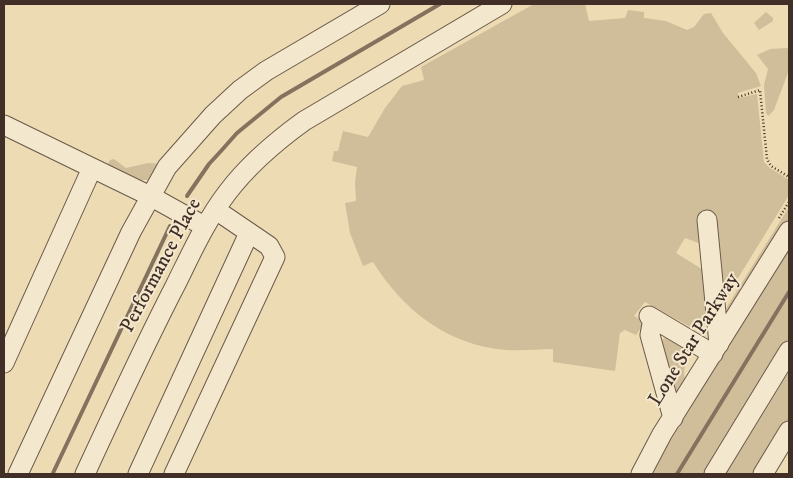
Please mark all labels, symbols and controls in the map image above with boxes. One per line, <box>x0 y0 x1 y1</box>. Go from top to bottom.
street label: Performance Place <box>117 195 207 337</box>
street label: Lone Star Parkway <box>644 269 746 411</box>

